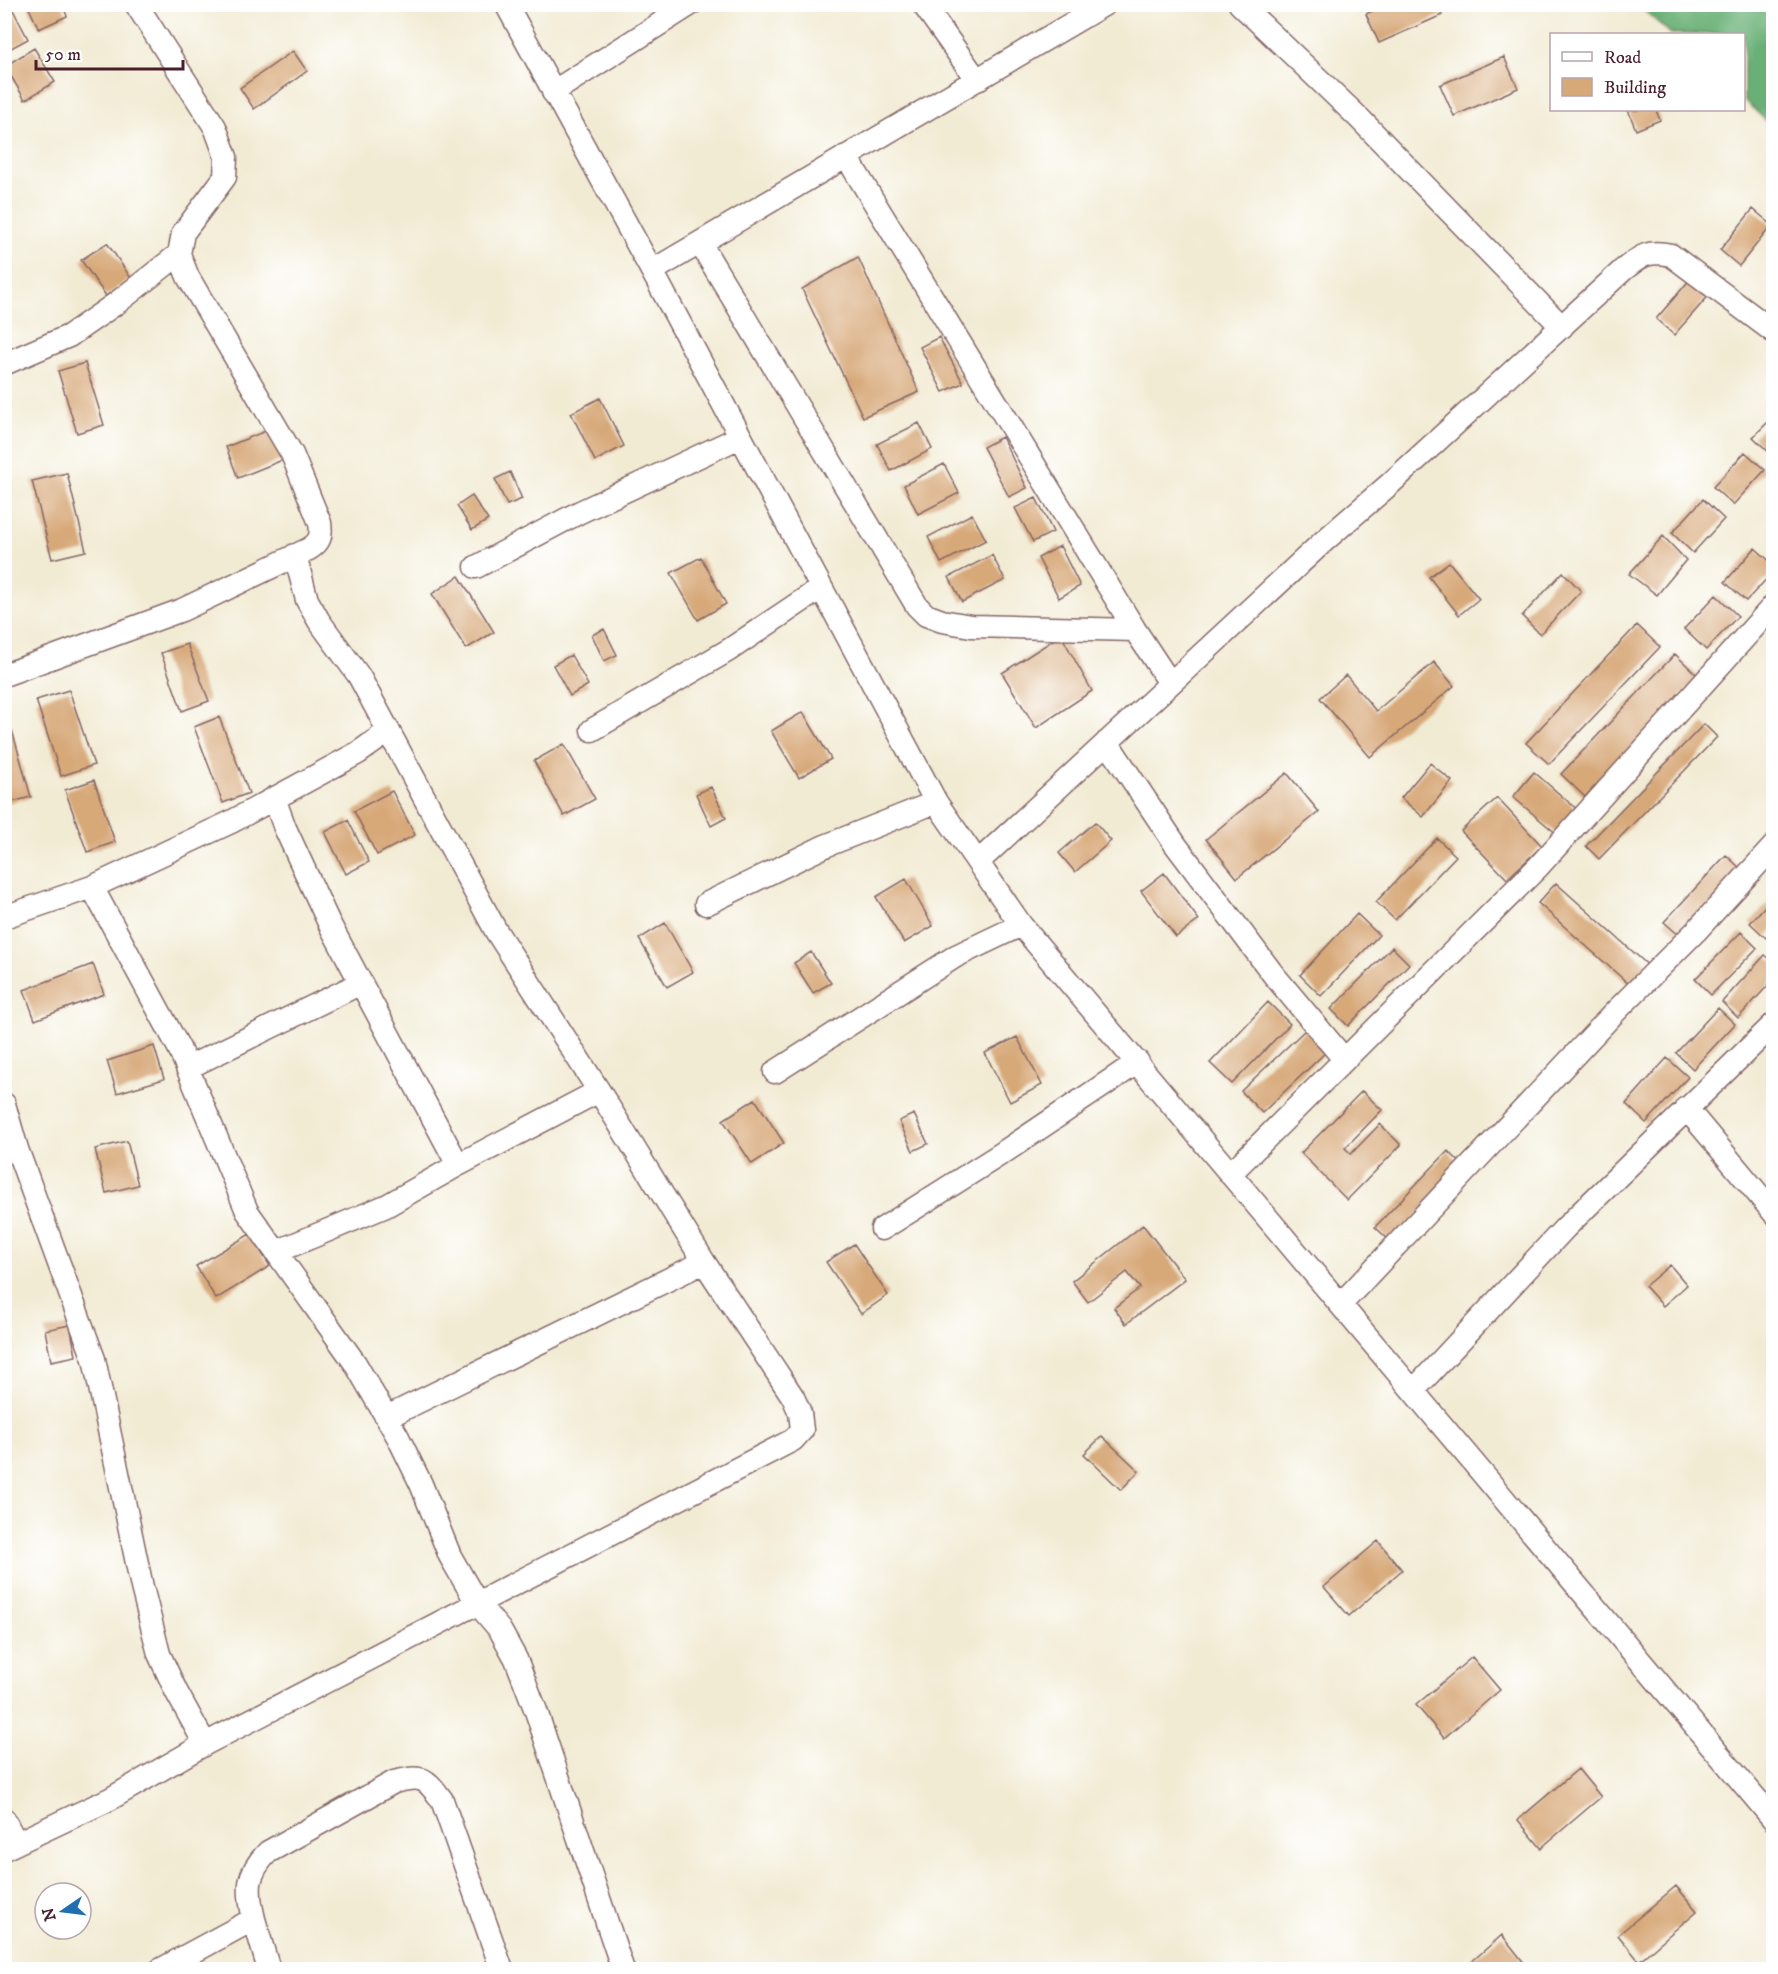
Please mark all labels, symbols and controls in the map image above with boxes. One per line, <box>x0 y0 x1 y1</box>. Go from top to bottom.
scale bar <box>36 33 183 71</box>
legend <box>1550 33 1745 111</box>
text: 50 m <box>45 44 81 66</box>
text: Road <box>1604 47 1641 69</box>
text: Building <box>1604 77 1666 99</box>
north arrow <box>33 1881 93 1941</box>
text: N <box>38 1906 61 1923</box>

